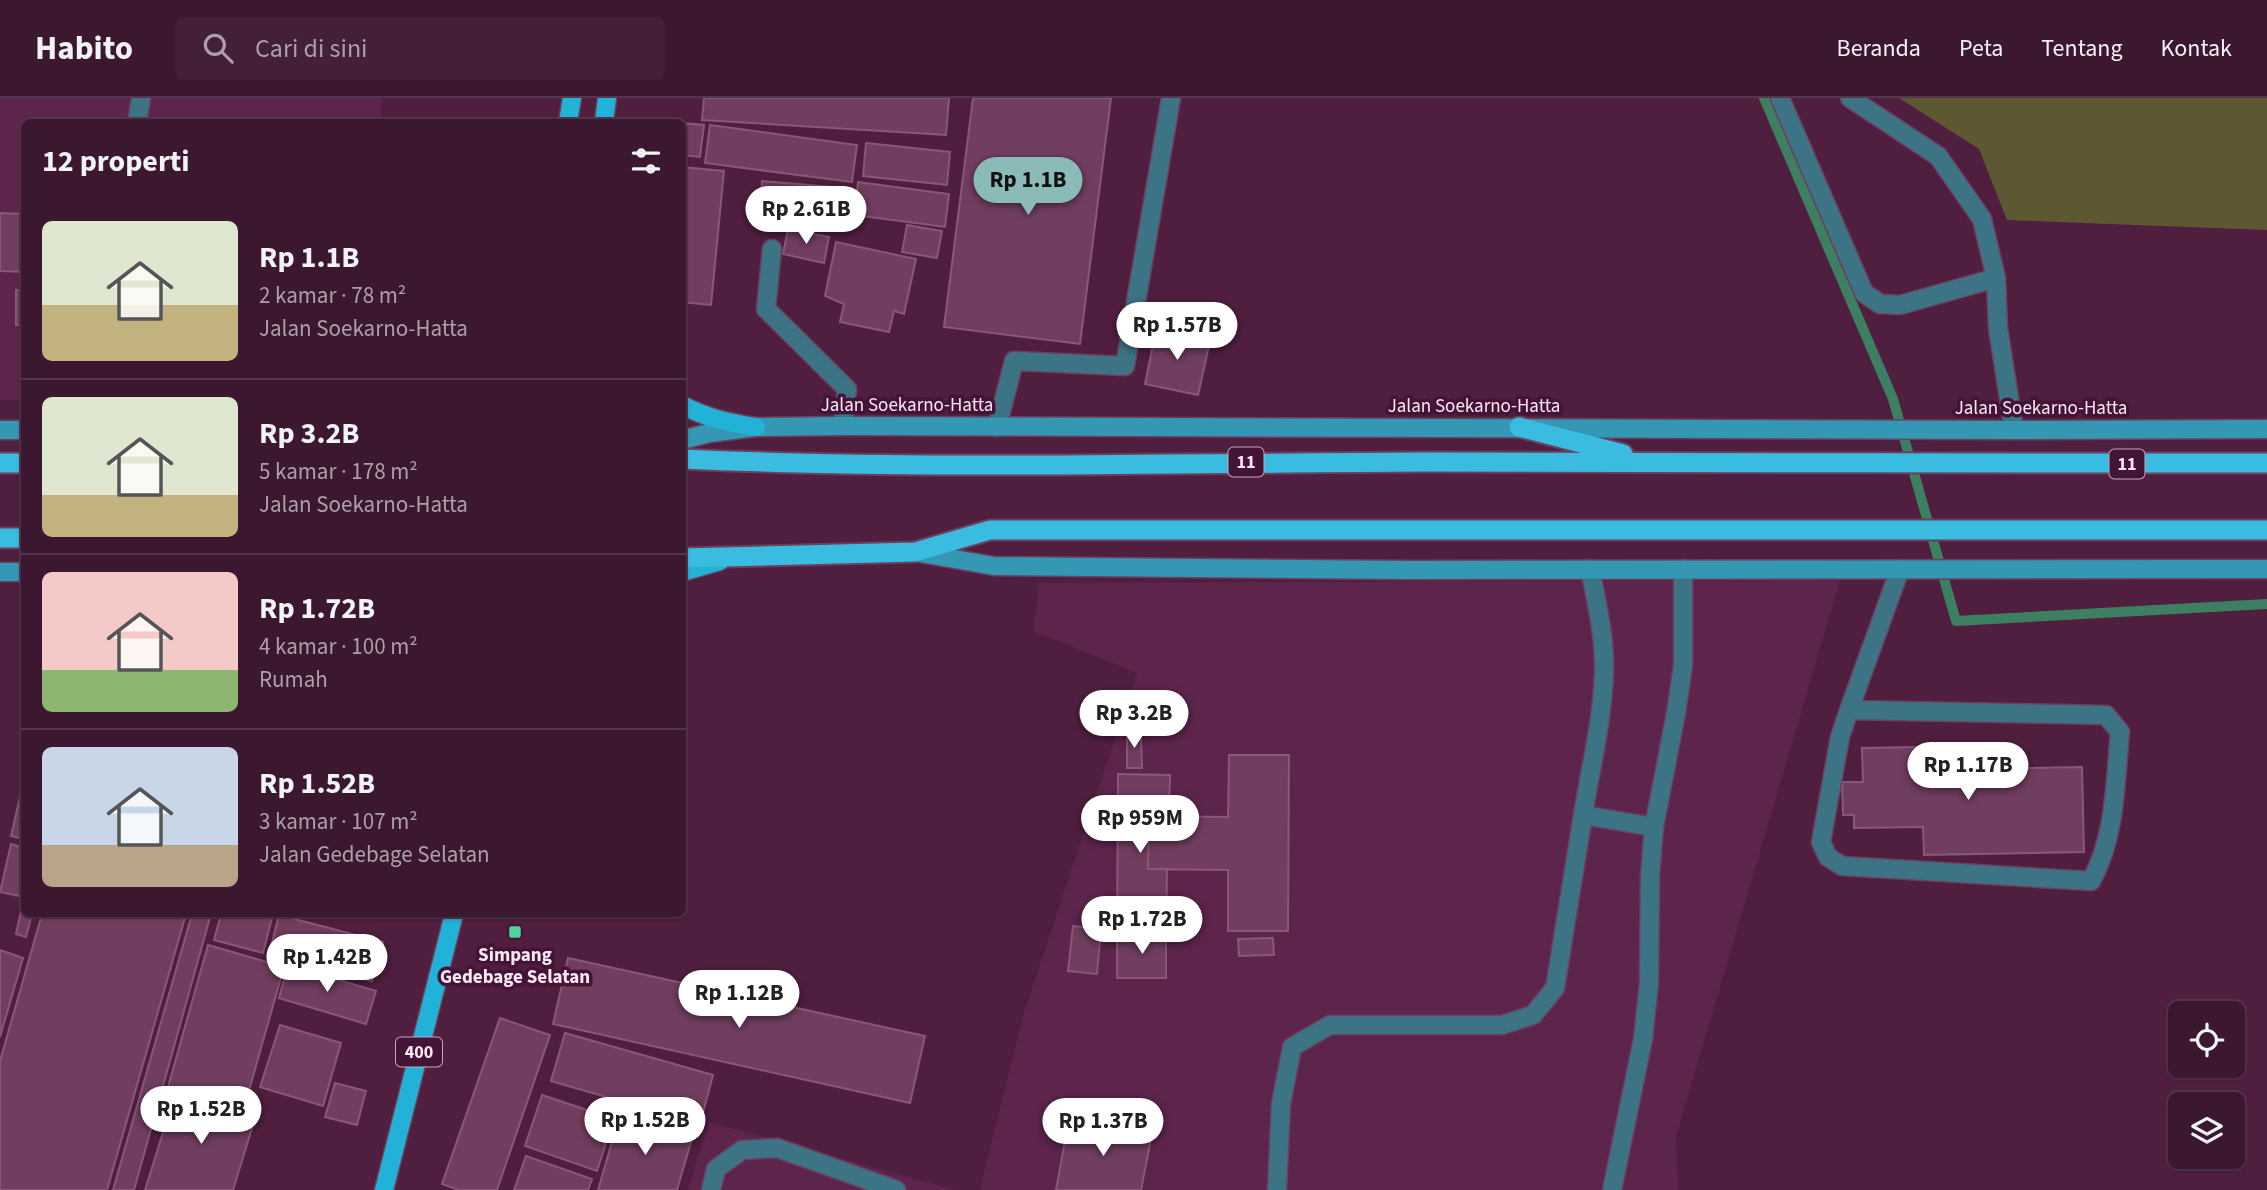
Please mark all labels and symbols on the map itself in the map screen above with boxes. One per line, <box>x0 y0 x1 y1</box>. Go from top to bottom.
pin: Rp 1.1B <box>963 158 1093 217</box>
pin: Rp 2.61B <box>734 186 878 246</box>
pin: Rp 1.57B <box>1105 302 1249 362</box>
street label: Jalan Soekarno-Hatta <box>821 392 993 419</box>
street label: Jalan Soekarno-Hatta <box>1388 393 1560 420</box>
street label: Jalan Soekarno-Hatta <box>1955 395 2127 422</box>
road number: 11 <box>1228 448 1264 476</box>
road number: 11 <box>2110 450 2144 478</box>
pin: Rp 3.2B <box>1069 690 1199 750</box>
pin: Rp 1.17B <box>1896 742 2040 802</box>
pin: Rp 959M <box>1075 796 1205 855</box>
pin: Rp 1.72B <box>1070 896 1214 956</box>
marker: Simpang Gedebage Selatan <box>507 924 523 940</box>
pin: Rp 1.42B <box>255 934 399 994</box>
place label: Simpang Gedebage Selatan <box>440 942 590 991</box>
pin: Rp 1.12B <box>667 970 811 1030</box>
road number: 400 <box>396 1037 442 1066</box>
pin: Rp 1.52B <box>129 1086 273 1146</box>
pin: Rp 1.52B <box>573 1098 717 1157</box>
pin: Rp 1.37B <box>1031 1098 1175 1158</box>

